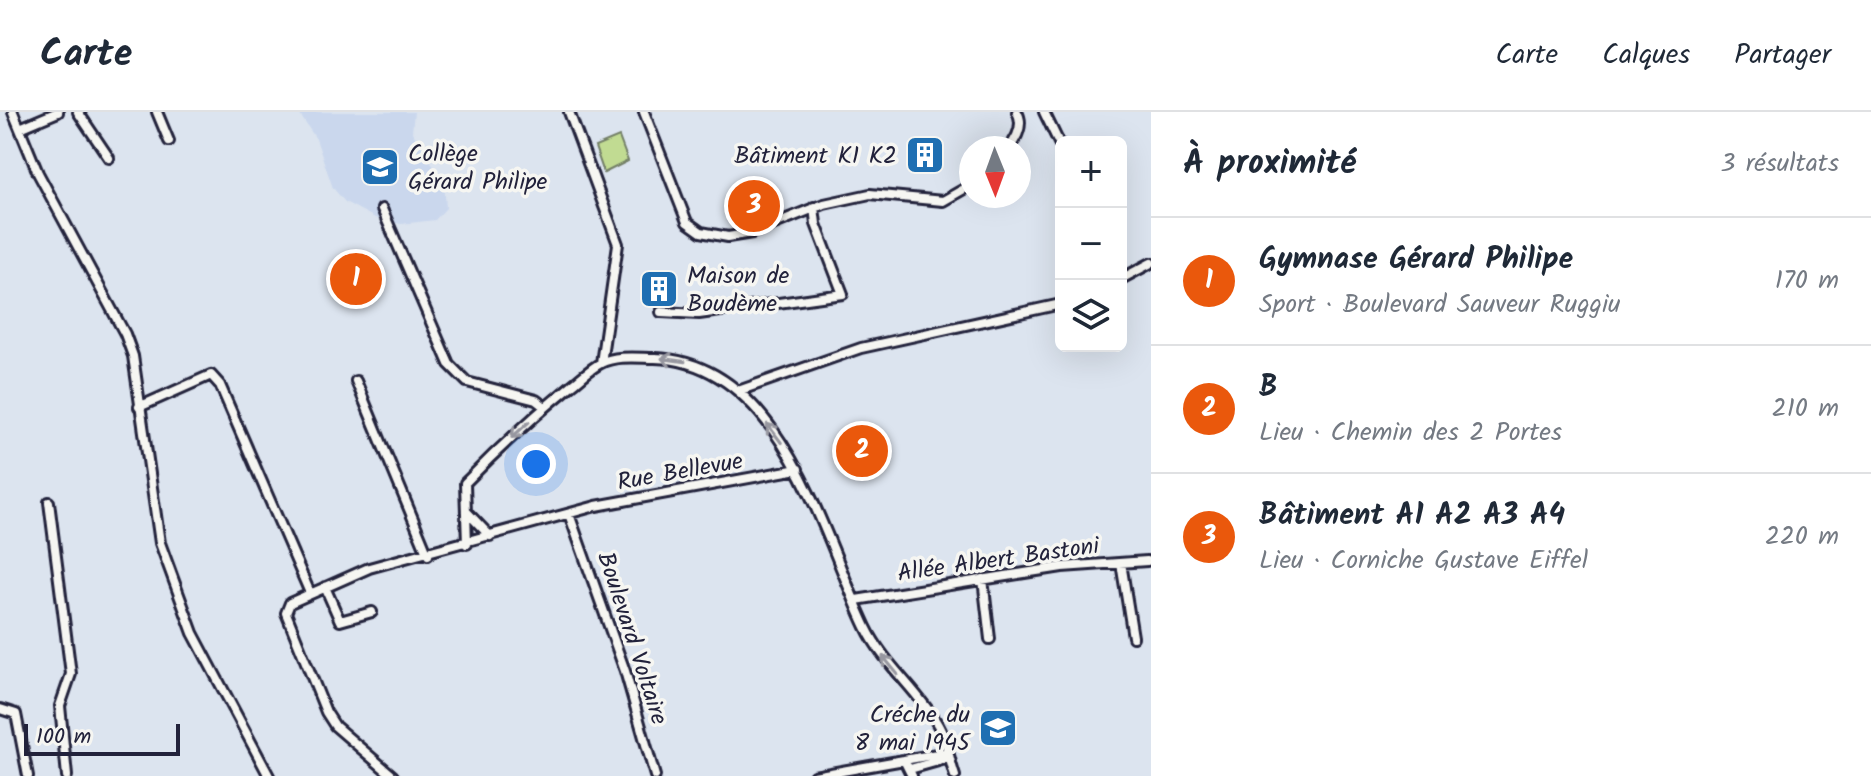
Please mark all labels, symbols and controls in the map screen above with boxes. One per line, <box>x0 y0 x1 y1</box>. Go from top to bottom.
text: Carte <box>40 25 132 85</box>
text: Carte <box>1496 33 1558 78</box>
text: Calques <box>1602 33 1690 78</box>
text: Partager <box>1734 33 1831 78</box>
building icon: Bâtiment K1 K2 <box>904 134 946 176</box>
place label: Collège Gérard Philipe <box>408 135 548 202</box>
north arrow <box>959 136 1031 208</box>
map controls <box>1055 136 1127 352</box>
button: + <box>1055 136 1127 208</box>
place label: Bâtiment K1 K2 <box>734 137 897 176</box>
text: À proximité <box>1183 137 1356 191</box>
text: 3 résultats <box>1720 143 1839 185</box>
school or university icon: Collège Gérard Philipe <box>359 146 401 188</box>
pin: 3 <box>728 176 780 236</box>
button: − <box>1055 208 1127 280</box>
text: Gymnase Gérard Philipe <box>1259 236 1573 284</box>
pin: 1 <box>330 249 382 309</box>
place label: Maison de Boudème <box>687 257 789 324</box>
text: 1 <box>1205 260 1213 302</box>
text: 170 m <box>1775 260 1839 302</box>
building icon: Maison de Boudème <box>638 268 680 310</box>
button: layers <box>1055 280 1127 352</box>
text: Sport · Boulevard Sauveur Ruggiu <box>1259 284 1621 326</box>
one-way arrow <box>661 352 687 367</box>
text: B <box>1259 364 1278 412</box>
text: 2 <box>1201 388 1217 430</box>
text: 210 m <box>1772 388 1839 430</box>
text: Lieu · Chemin des 2 Portes <box>1259 412 1562 454</box>
one-way arrow <box>510 421 530 439</box>
pin: 2 <box>836 421 888 481</box>
one-way arrow <box>765 423 782 444</box>
street label: Rue Bellevue <box>614 442 746 503</box>
your location <box>516 444 556 484</box>
text: Bâtiment A1 A2 A3 A4 <box>1259 492 1565 540</box>
text: 3 <box>1202 516 1216 558</box>
text: 220 m <box>1765 516 1839 558</box>
street label: Allée Albert Bastoni <box>895 527 1103 594</box>
text: Lieu · Corniche Gustave Eiffel <box>1259 540 1588 582</box>
street label: Boulevard Voltaire <box>585 547 678 730</box>
one-way arrow <box>881 655 899 675</box>
place label: Créche du 8 mai 1945 <box>855 696 972 763</box>
school or university icon: Créche du 8 mai 1945 <box>977 707 1019 749</box>
scale bar <box>24 720 180 756</box>
text: 100 m <box>36 720 91 755</box>

